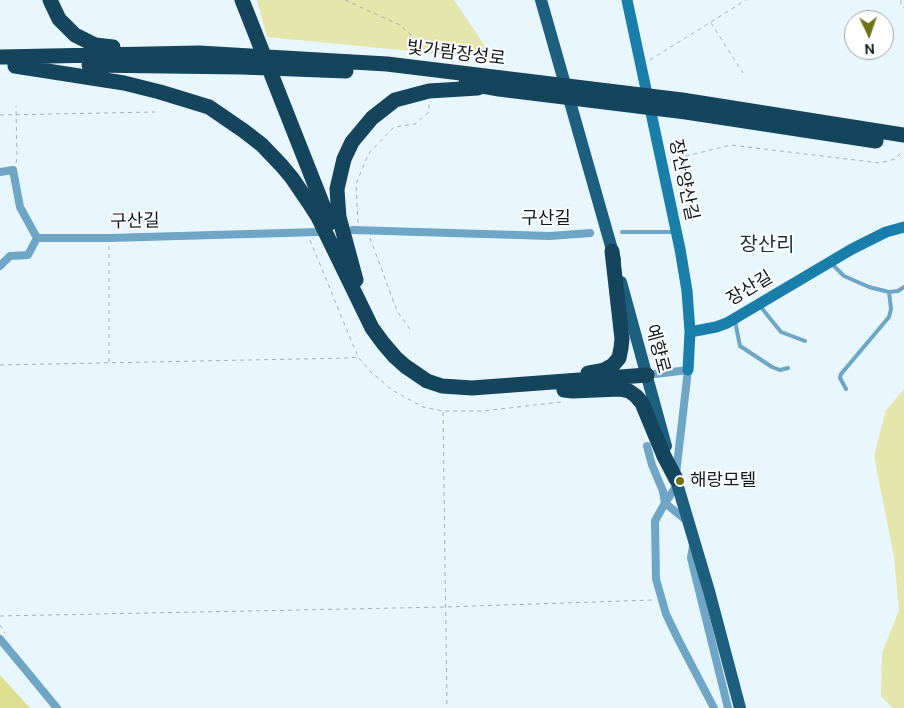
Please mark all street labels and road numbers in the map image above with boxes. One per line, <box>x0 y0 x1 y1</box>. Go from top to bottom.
street label: 빛가람장성로 <box>405 37 507 71</box>
street label: 장산양산길 <box>664 137 702 223</box>
street label: 구산길 <box>521 208 571 230</box>
street label: 구산길 <box>110 211 160 233</box>
street label: 장산길 <box>723 267 777 311</box>
street label: 예향로 <box>640 322 674 376</box>

